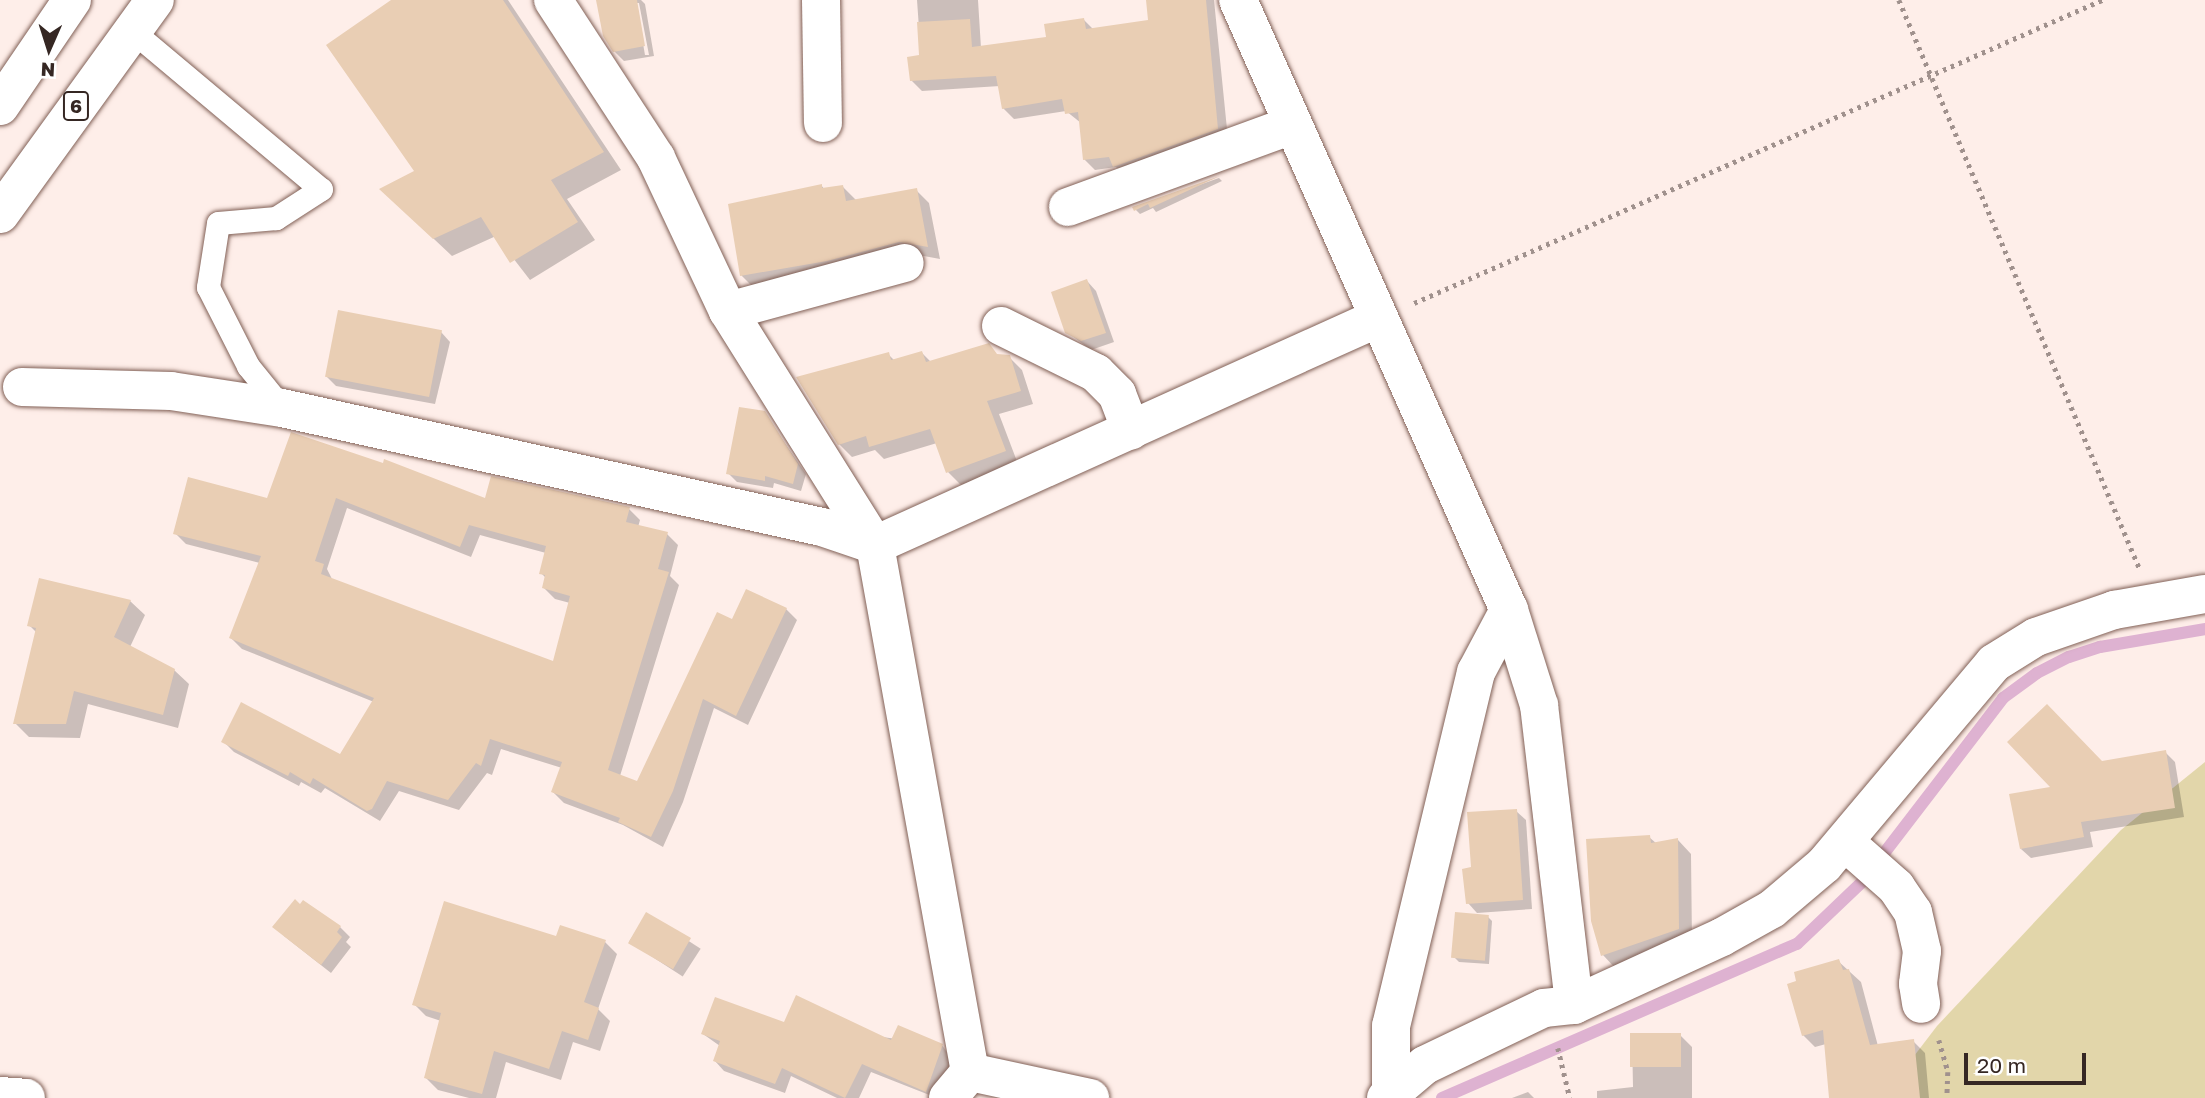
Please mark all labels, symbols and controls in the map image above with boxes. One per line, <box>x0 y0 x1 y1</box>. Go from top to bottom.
north arrow <box>14 14 84 84</box>
text: N <box>40 59 56 82</box>
road number: 6 <box>62 90 90 122</box>
scale bar <box>1967 1038 2090 1082</box>
text: 20 m <box>1977 1052 2026 1078</box>

